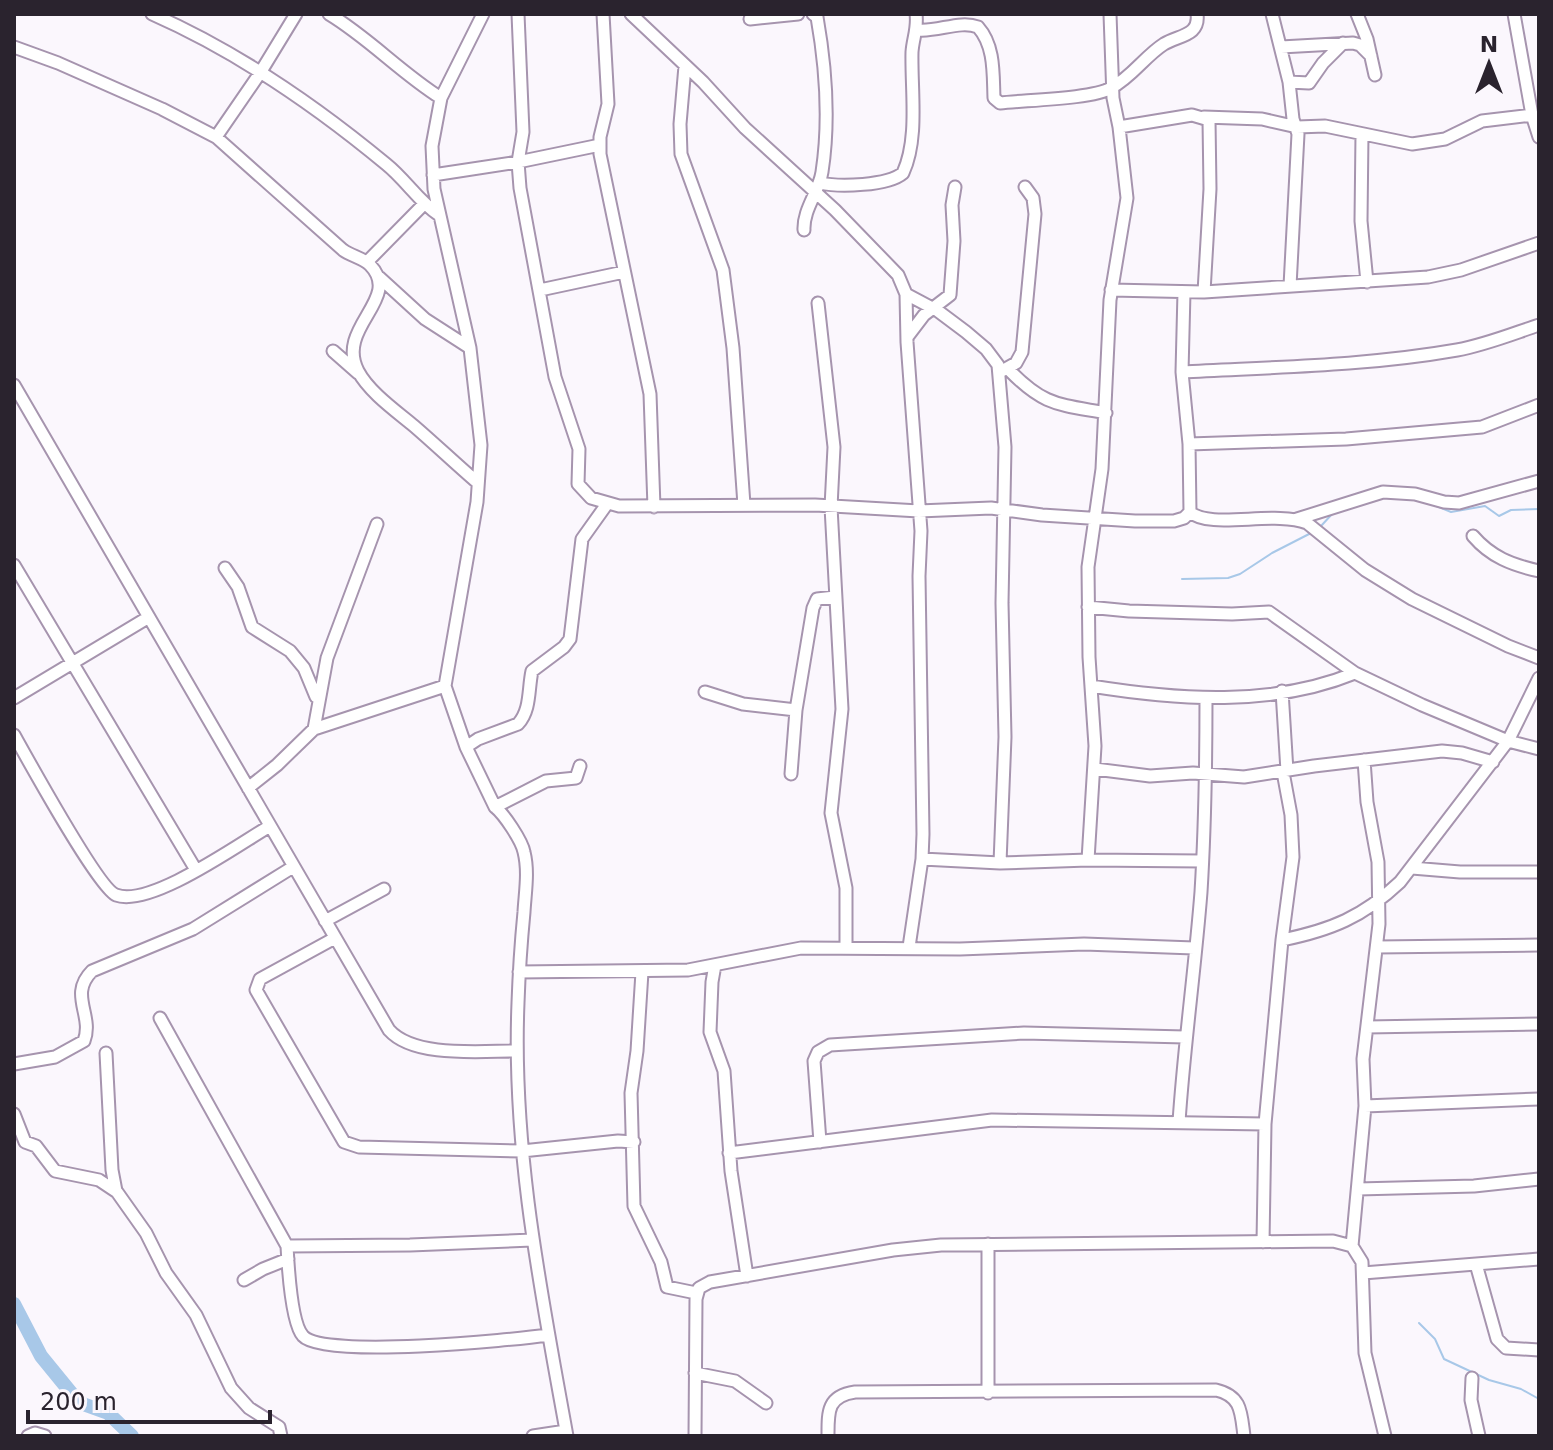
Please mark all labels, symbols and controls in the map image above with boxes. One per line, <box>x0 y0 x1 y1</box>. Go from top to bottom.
north arrow <box>1449 24 1529 104</box>
text: N <box>1480 32 1498 57</box>
scale bar <box>28 1374 270 1424</box>
text: 200 m <box>40 1388 117 1416</box>

